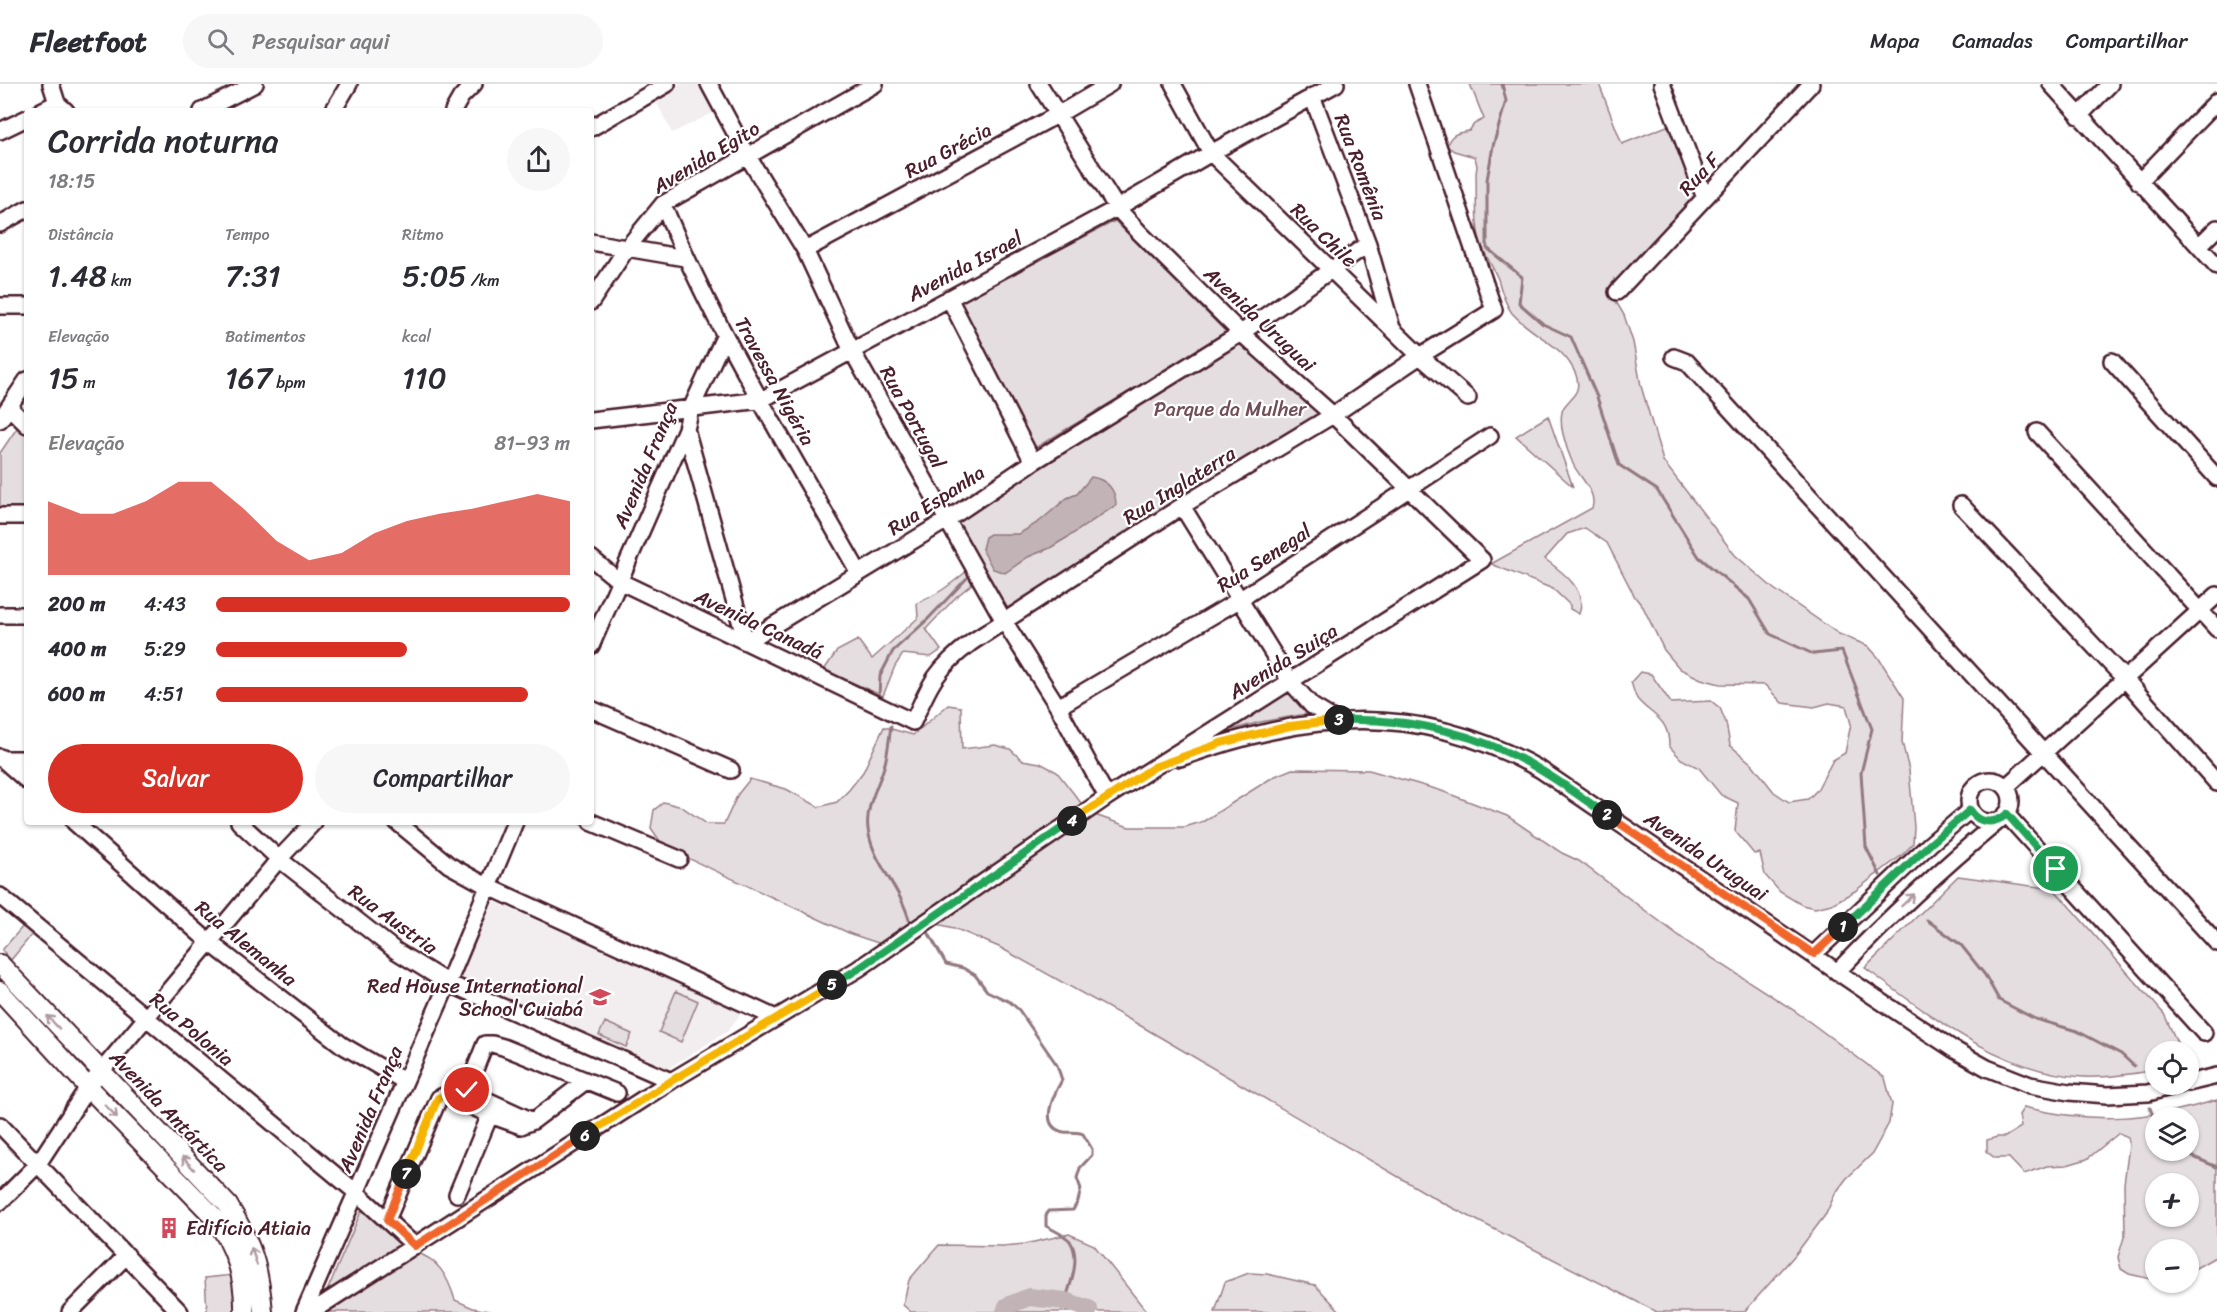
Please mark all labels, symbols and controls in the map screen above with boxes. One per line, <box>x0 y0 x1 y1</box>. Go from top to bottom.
search box <box>183 14 603 68</box>
text: Fleetfoot <box>30 17 147 66</box>
text: Pesquisar aqui <box>252 22 390 61</box>
text: Mapa <box>1870 22 1919 60</box>
text: Camadas <box>1952 22 2033 60</box>
text: Compartilhar <box>2066 22 2187 60</box>
icon: search <box>204 25 237 58</box>
street label: Rua Romênia <box>1324 109 1397 227</box>
street label: Avenida Egito <box>645 111 767 204</box>
text: Corrida noturna <box>48 112 279 170</box>
street label: Rua Grécia <box>898 113 998 188</box>
button: share <box>507 128 570 191</box>
street label: Rua F <box>1670 143 1730 204</box>
text: 18:15 <box>48 164 95 199</box>
street label: Rua Chile <box>1282 194 1366 277</box>
text: Distância <box>48 220 114 249</box>
text: Tempo <box>225 220 270 249</box>
text: Ritmo <box>402 220 444 249</box>
street label: Avenida Israel <box>900 221 1029 312</box>
text: 1.48 <box>48 249 107 303</box>
text: 7:31 <box>225 249 281 303</box>
text: 5:05 <box>402 249 467 303</box>
street label: Avenida Uruguai <box>1195 257 1325 382</box>
text: km <box>107 266 132 295</box>
text: /km <box>467 266 500 295</box>
street label: Travessa Nigéria <box>725 310 825 452</box>
text: Elevação <box>48 322 109 351</box>
text: Batimentos <box>225 322 306 351</box>
text: kcal <box>402 322 431 351</box>
text: 15 <box>48 351 79 405</box>
text: 167 <box>225 351 272 405</box>
text: 110 <box>402 351 447 405</box>
street label: Rua Portugal <box>870 359 956 476</box>
text: m <box>79 368 96 397</box>
text: bpm <box>272 368 306 397</box>
park label: Parque da Mulher <box>1154 392 1307 427</box>
street label: Avenida França <box>603 395 688 535</box>
text: Elevação <box>48 426 124 461</box>
text: 81–93 m <box>494 426 570 461</box>
street label: Rua Inglaterra <box>1116 436 1244 534</box>
street label: Rua Espanha <box>880 456 992 545</box>
street label: Rua Senegal <box>1210 514 1319 602</box>
street label: Avenida Canadá <box>688 579 829 670</box>
text: 200 m <box>48 587 105 622</box>
text: 4:43 <box>144 587 186 622</box>
street label: Avenida Suiça <box>1221 614 1345 710</box>
text: 400 m <box>48 632 106 667</box>
text: 5:29 <box>144 632 186 667</box>
text: 600 m <box>48 677 105 712</box>
text: 4:51 <box>144 677 183 712</box>
pin: 3 <box>1324 705 1354 735</box>
text: 3 <box>1335 705 1343 734</box>
button: Salvar <box>48 744 303 813</box>
button: Compartilhar <box>315 744 570 813</box>
pin: 2 <box>1592 800 1622 830</box>
text: 2 <box>1602 800 1612 829</box>
street label: Avenida Uruguai <box>1636 801 1776 912</box>
pin: 4 <box>1057 806 1087 836</box>
text: 4 <box>1067 806 1077 835</box>
pin <box>2030 843 2081 894</box>
icon: arrive <box>2039 852 2072 885</box>
street label: Rua Austria <box>340 875 446 965</box>
street label: Rua Alemanha <box>187 891 305 996</box>
one-way arrow <box>1900 893 1915 907</box>
pin: 1 <box>1828 912 1858 942</box>
text: 1 <box>1840 912 1846 941</box>
place label: Red House International School Cuiabá <box>367 969 583 1027</box>
pin: 5 <box>817 970 847 1000</box>
text: 5 <box>827 970 837 999</box>
street label: Rua Polonia <box>141 983 242 1076</box>
school or university icon: Red House International School Cuiabá <box>588 985 612 1009</box>
one-way arrow <box>46 1014 61 1029</box>
street label: Avenida França <box>328 1039 413 1179</box>
street label: Avenida Antártica <box>100 1041 237 1182</box>
map controls <box>2145 1041 2199 1293</box>
button: locate <box>2145 1041 2199 1095</box>
pin <box>441 1064 492 1115</box>
icon: check <box>450 1073 483 1106</box>
one-way arrow <box>104 1104 118 1119</box>
button: layers <box>2145 1107 2199 1161</box>
pin: 6 <box>570 1121 600 1151</box>
text: 6 <box>580 1121 590 1150</box>
one-way arrow <box>181 1156 195 1171</box>
pin: 7 <box>391 1159 421 1189</box>
text: 7 <box>401 1159 411 1188</box>
button: + <box>2145 1173 2199 1227</box>
place label: Edifício Atiaia <box>186 1211 311 1246</box>
building icon: Edifício Atiaia <box>157 1216 181 1240</box>
button: − <box>2145 1239 2199 1293</box>
one-way arrow <box>248 1247 259 1266</box>

